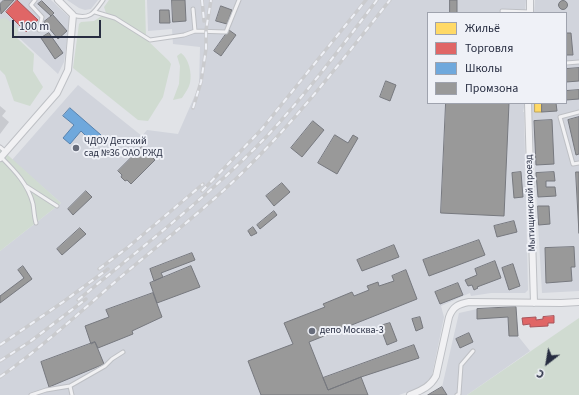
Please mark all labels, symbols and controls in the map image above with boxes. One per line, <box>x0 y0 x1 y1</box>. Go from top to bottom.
scale bar <box>14 12 103 38</box>
legend <box>427 12 567 104</box>
text: 100 m <box>19 18 49 35</box>
text: Жильё <box>465 20 500 37</box>
text: Торговля <box>465 40 513 57</box>
text: Школы <box>465 60 502 77</box>
text: Промзона <box>465 80 518 97</box>
place label: ЧДОУ Детский сад №36 ОАО РЖД <box>84 136 163 160</box>
marker: ЧДОУ Детский сад №36 ОАО РЖД <box>71 143 81 153</box>
street label: Мытищинский проезд <box>523 154 539 252</box>
place label: депо Москва-3 <box>320 325 384 337</box>
marker: депо Москва-3 <box>307 326 317 336</box>
north arrow <box>527 343 567 383</box>
text: С <box>534 366 547 382</box>

